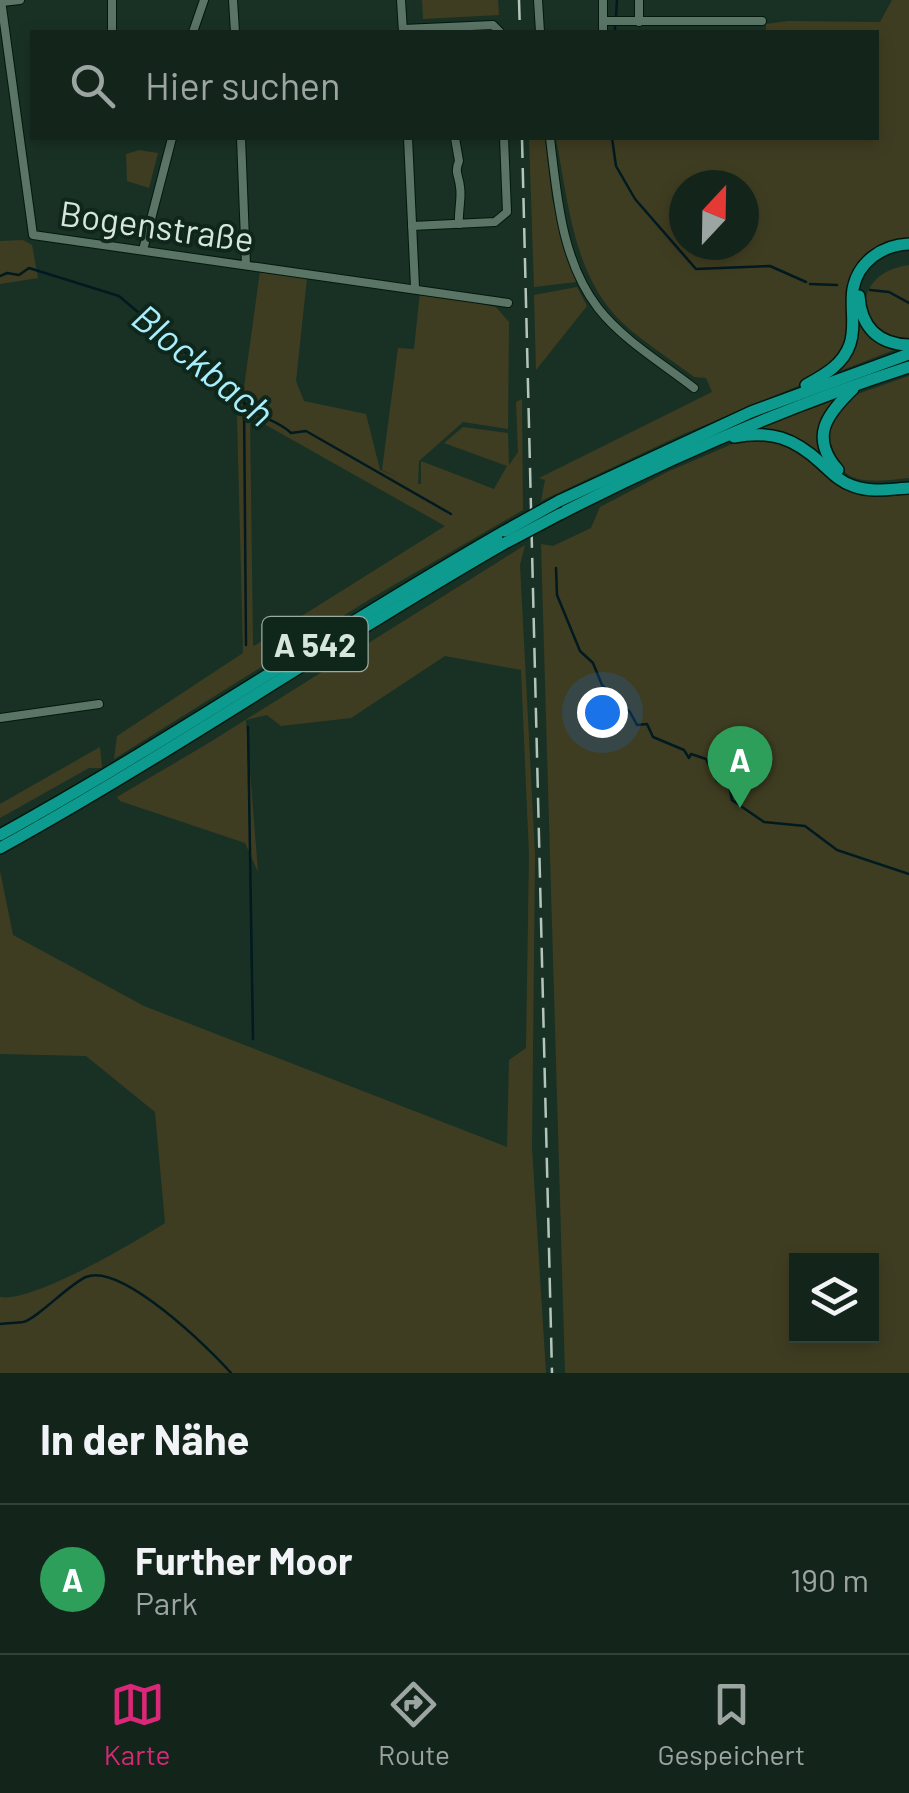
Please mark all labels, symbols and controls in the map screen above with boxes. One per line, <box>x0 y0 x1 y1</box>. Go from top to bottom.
search box <box>30 30 879 140</box>
icon: search <box>65 58 120 113</box>
text: Hier suchen <box>145 62 341 108</box>
north arrow <box>669 170 759 260</box>
street label: Bogenstraße <box>57 191 257 259</box>
water label: Blockbach <box>124 293 284 435</box>
road number: A 542 <box>262 617 368 671</box>
your location <box>577 687 628 738</box>
pin: A <box>708 726 772 808</box>
map controls <box>789 1253 879 1343</box>
button: layers <box>789 1253 879 1343</box>
text: In der Nähe <box>40 1413 249 1463</box>
text: Further Moor <box>135 1537 352 1583</box>
text: A <box>62 1560 83 1598</box>
text: 190 m <box>790 1560 869 1598</box>
text: Park <box>135 1583 198 1621</box>
tab: Karte <box>104 1677 170 1771</box>
tab: Route <box>378 1677 450 1771</box>
tab: Gespeichert <box>657 1677 805 1771</box>

